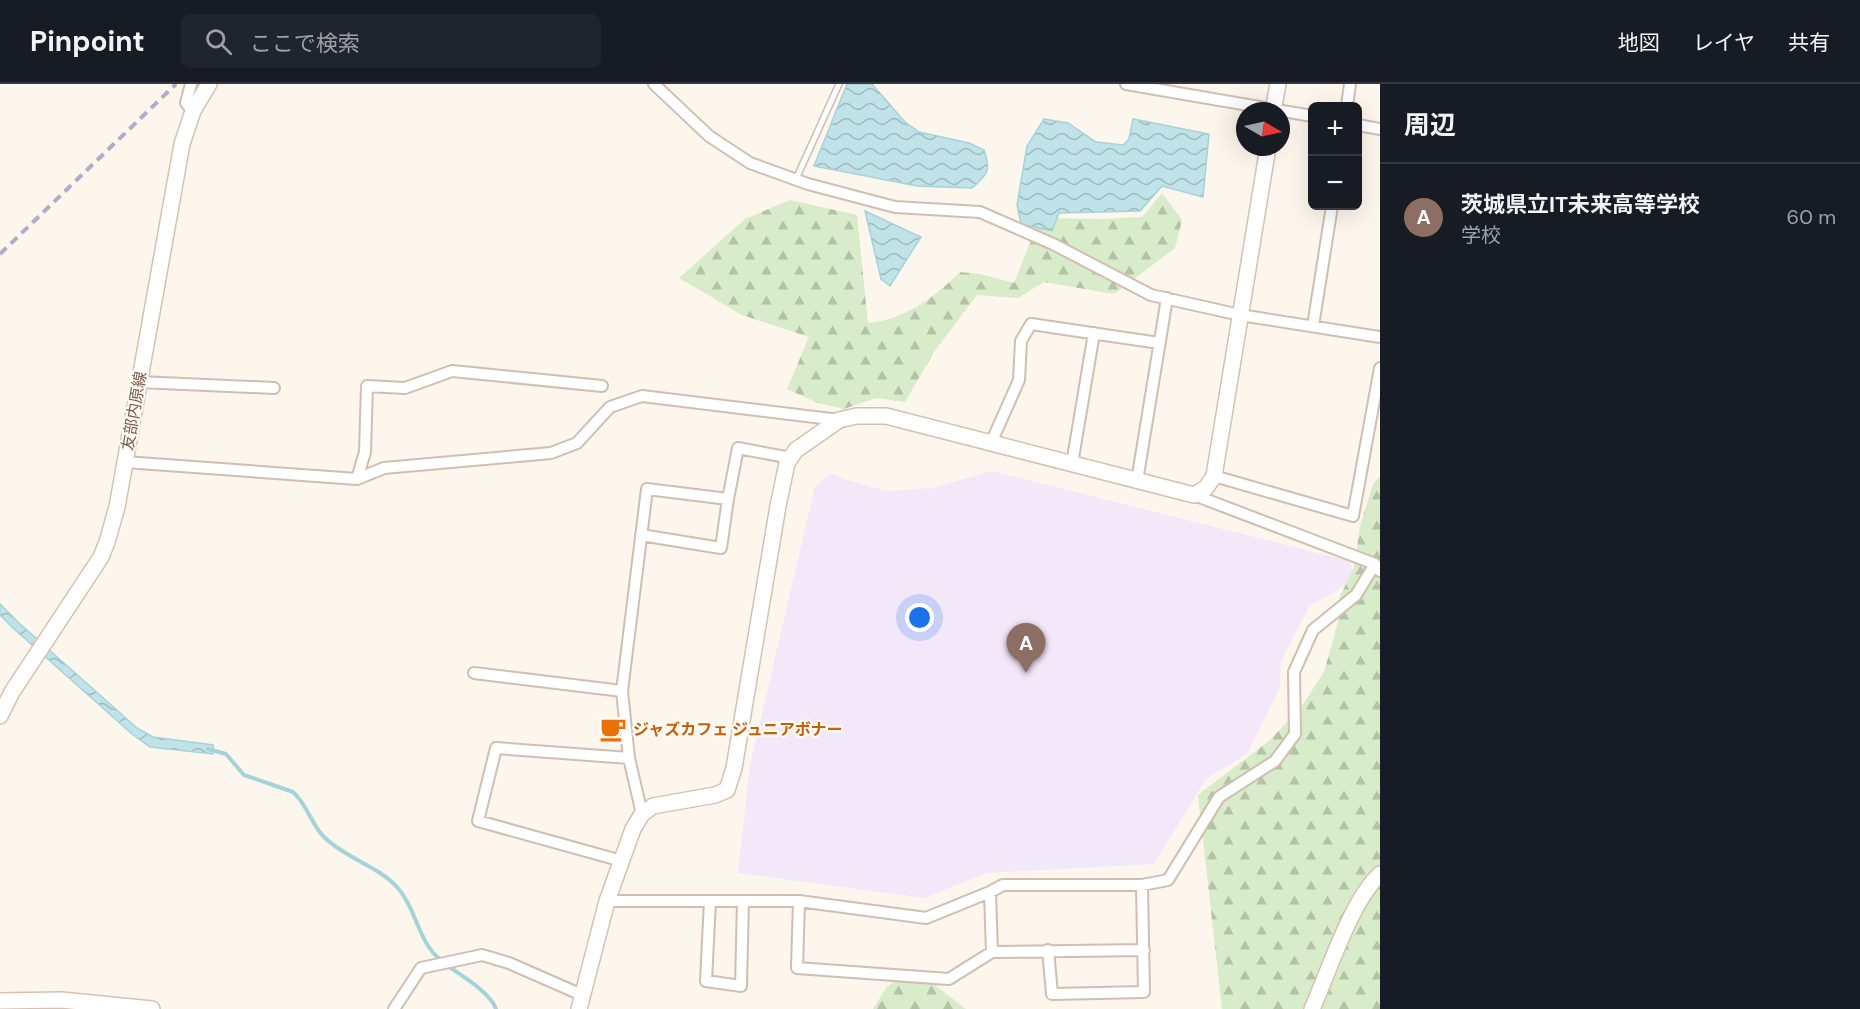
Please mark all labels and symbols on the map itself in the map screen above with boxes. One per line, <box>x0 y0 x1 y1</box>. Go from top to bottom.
north arrow <box>1236 102 1290 156</box>
street label: 友部内原線 <box>117 370 151 452</box>
your location <box>905 603 934 632</box>
pin: A <box>1006 624 1046 673</box>
cafe icon: ジャズカフェ ジュニアボナー <box>598 714 628 744</box>
place label: ジャズカフェ ジュニアボナー <box>633 719 843 740</box>

